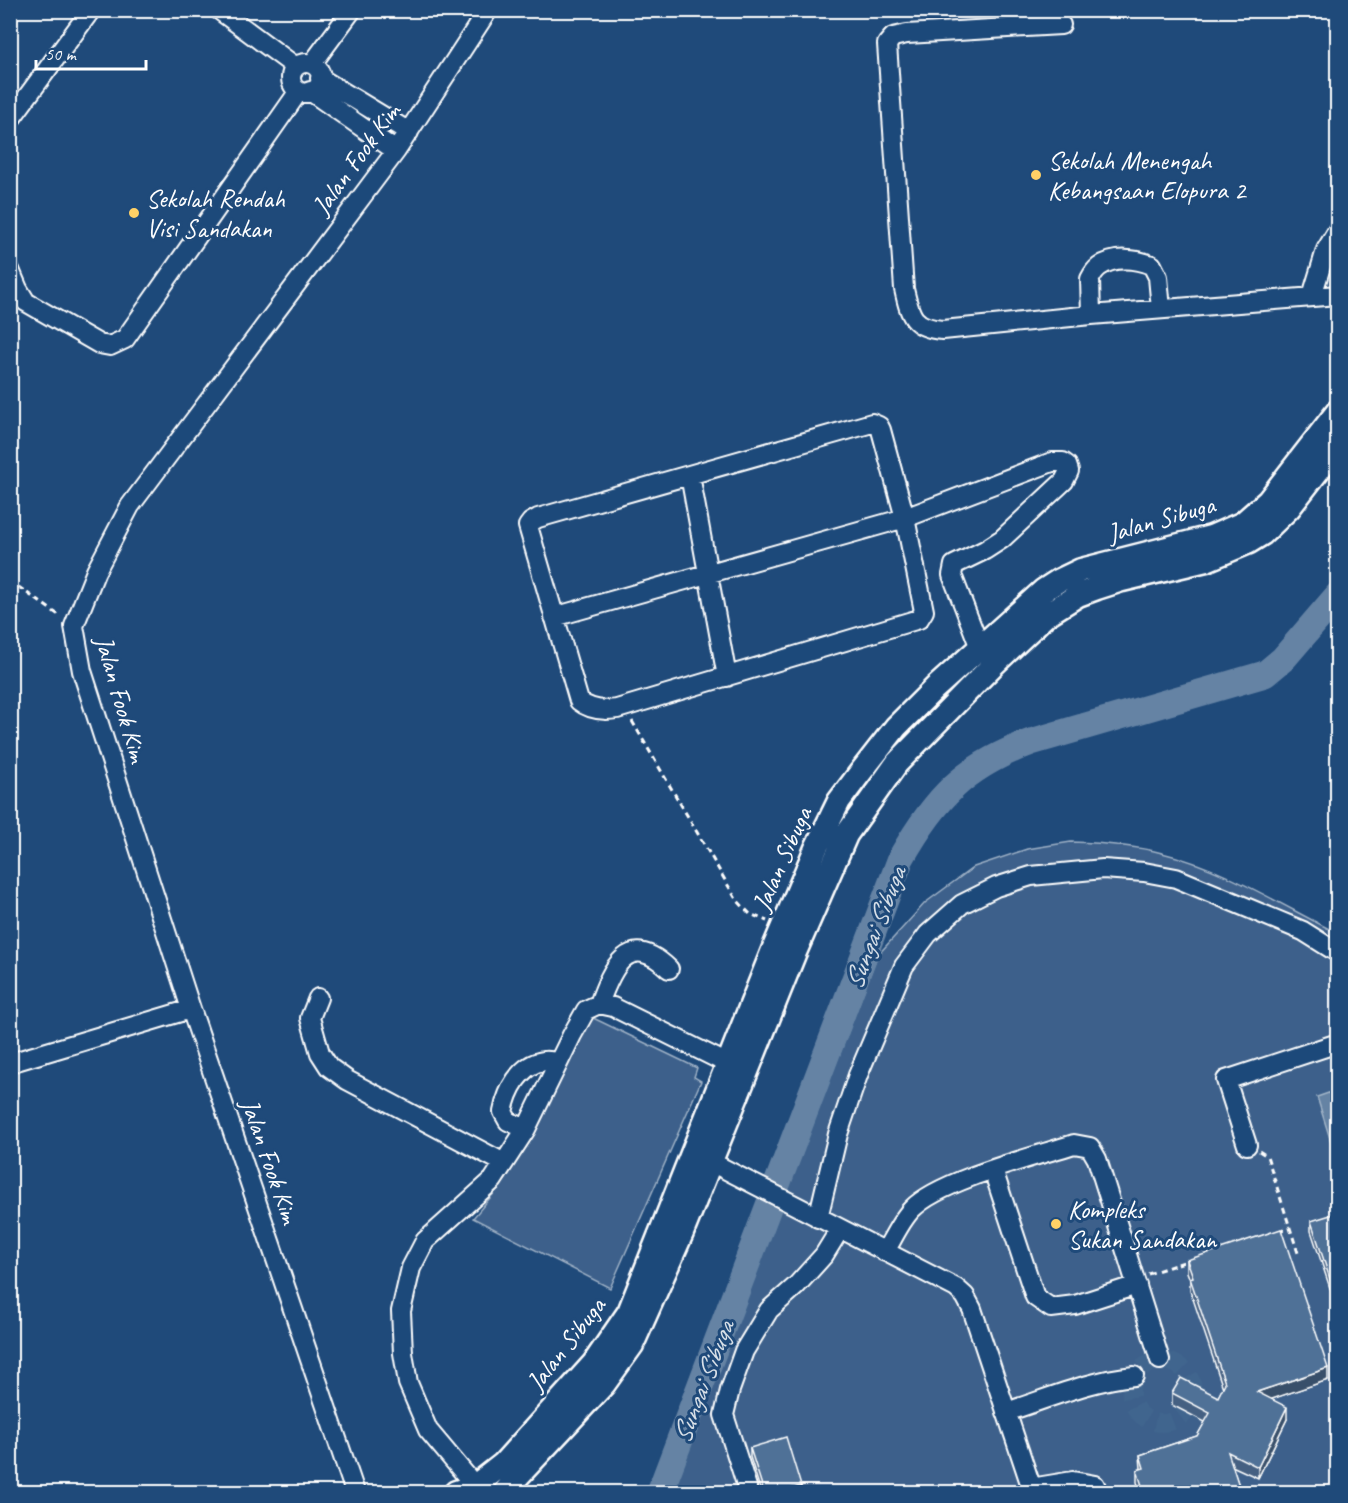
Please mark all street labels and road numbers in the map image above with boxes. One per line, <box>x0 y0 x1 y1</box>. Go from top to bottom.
street label: Jalan Fook Kim <box>303 95 409 223</box>
street label: Jalan Sibuga <box>1102 488 1220 551</box>
street label: Jalan Fook Kim <box>87 630 155 768</box>
street label: Jalan Sibuga <box>744 801 820 918</box>
street label: Jalan Fook Kim <box>233 1092 307 1230</box>
street label: Jalan Sibuga <box>518 1289 614 1399</box>

